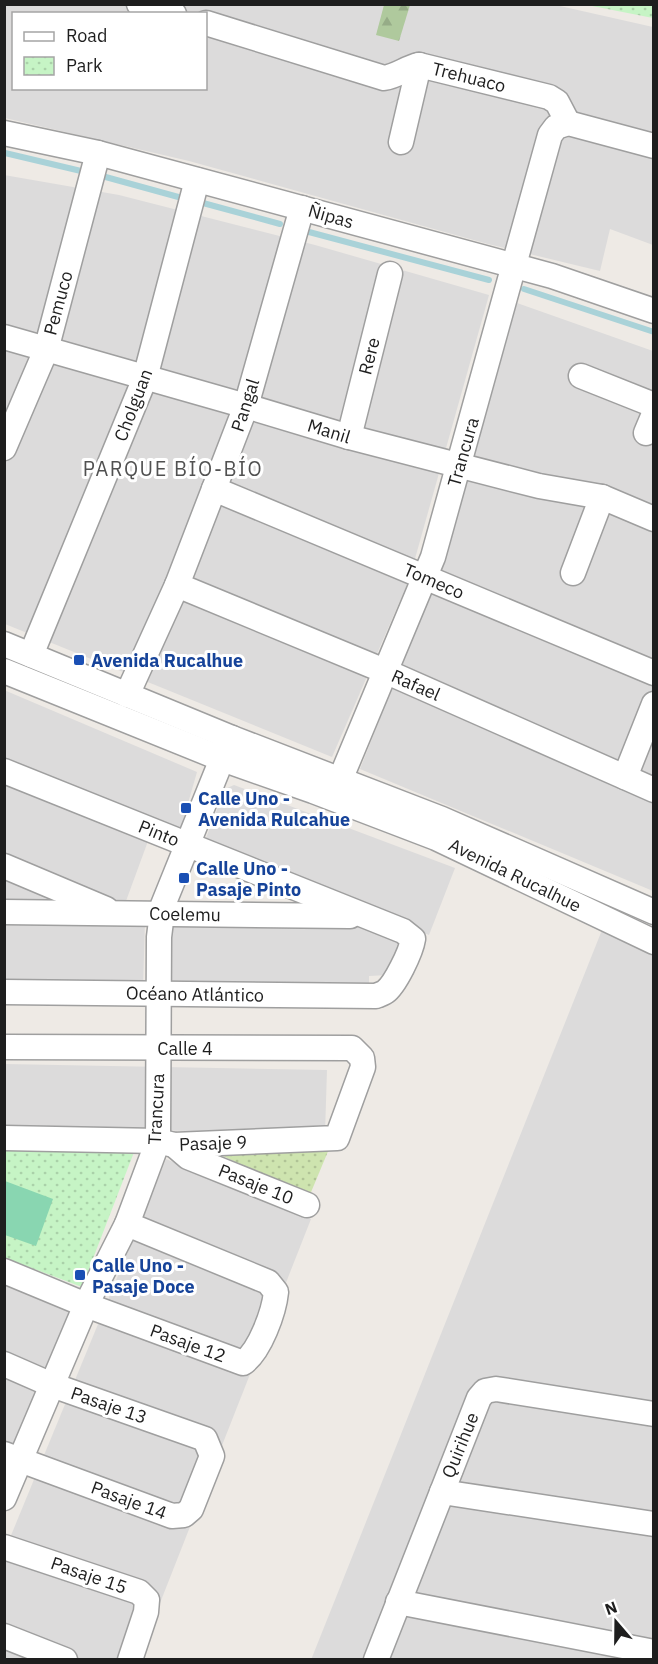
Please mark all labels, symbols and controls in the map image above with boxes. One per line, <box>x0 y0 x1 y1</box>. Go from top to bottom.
legend <box>12 12 207 90</box>
text: Road <box>66 24 107 47</box>
text: Park <box>66 54 103 77</box>
street label: Trehuaco <box>430 57 508 97</box>
street label: Ñipas <box>306 199 356 233</box>
street label: Pemuco <box>38 268 78 338</box>
street label: Rere <box>353 335 385 377</box>
street label: Cholguan <box>109 365 157 445</box>
street label: Pangal <box>226 375 264 434</box>
street label: Manil <box>305 414 353 448</box>
street label: Trancura <box>442 414 484 489</box>
district label: PARQUE BÍO-BÍO <box>83 455 263 482</box>
street label: Tomeco <box>400 558 468 604</box>
place label: Avenida Rucalhue <box>91 649 243 672</box>
marker: Avenida Rucalhue <box>72 653 86 667</box>
street label: Rafael <box>388 664 444 706</box>
place label: Calle Uno - Avenida Rulcahue <box>198 787 350 831</box>
marker: Calle Uno - Avenida Rulcahue <box>179 801 193 815</box>
street label: Pinto <box>135 814 183 852</box>
street label: Avenida Rucalhue <box>445 833 585 917</box>
place label: Calle Uno - Pasaje Pinto <box>196 857 301 901</box>
marker: Calle Uno - Pasaje Pinto <box>177 871 191 885</box>
street label: Coelemu <box>149 902 221 926</box>
street label: Océano Atlántico <box>126 981 264 1007</box>
street label: Calle 4 <box>157 1037 213 1060</box>
street label: Trancura <box>143 1072 169 1145</box>
street label: Pasaje 9 <box>179 1130 247 1156</box>
street label: Pasaje 10 <box>215 1159 297 1209</box>
place label: Calle Uno - Pasaje Doce <box>92 1254 195 1298</box>
marker: Calle Uno - Pasaje Doce <box>73 1268 87 1282</box>
street label: Pasaje 12 <box>147 1319 229 1367</box>
street label: Pasaje 13 <box>68 1381 150 1429</box>
street label: Quirihue <box>436 1409 484 1481</box>
street label: Pasaje 14 <box>88 1476 170 1524</box>
street label: Pasaje 15 <box>48 1551 130 1599</box>
north arrow <box>586 1592 646 1652</box>
text: N <box>602 1597 620 1619</box>

